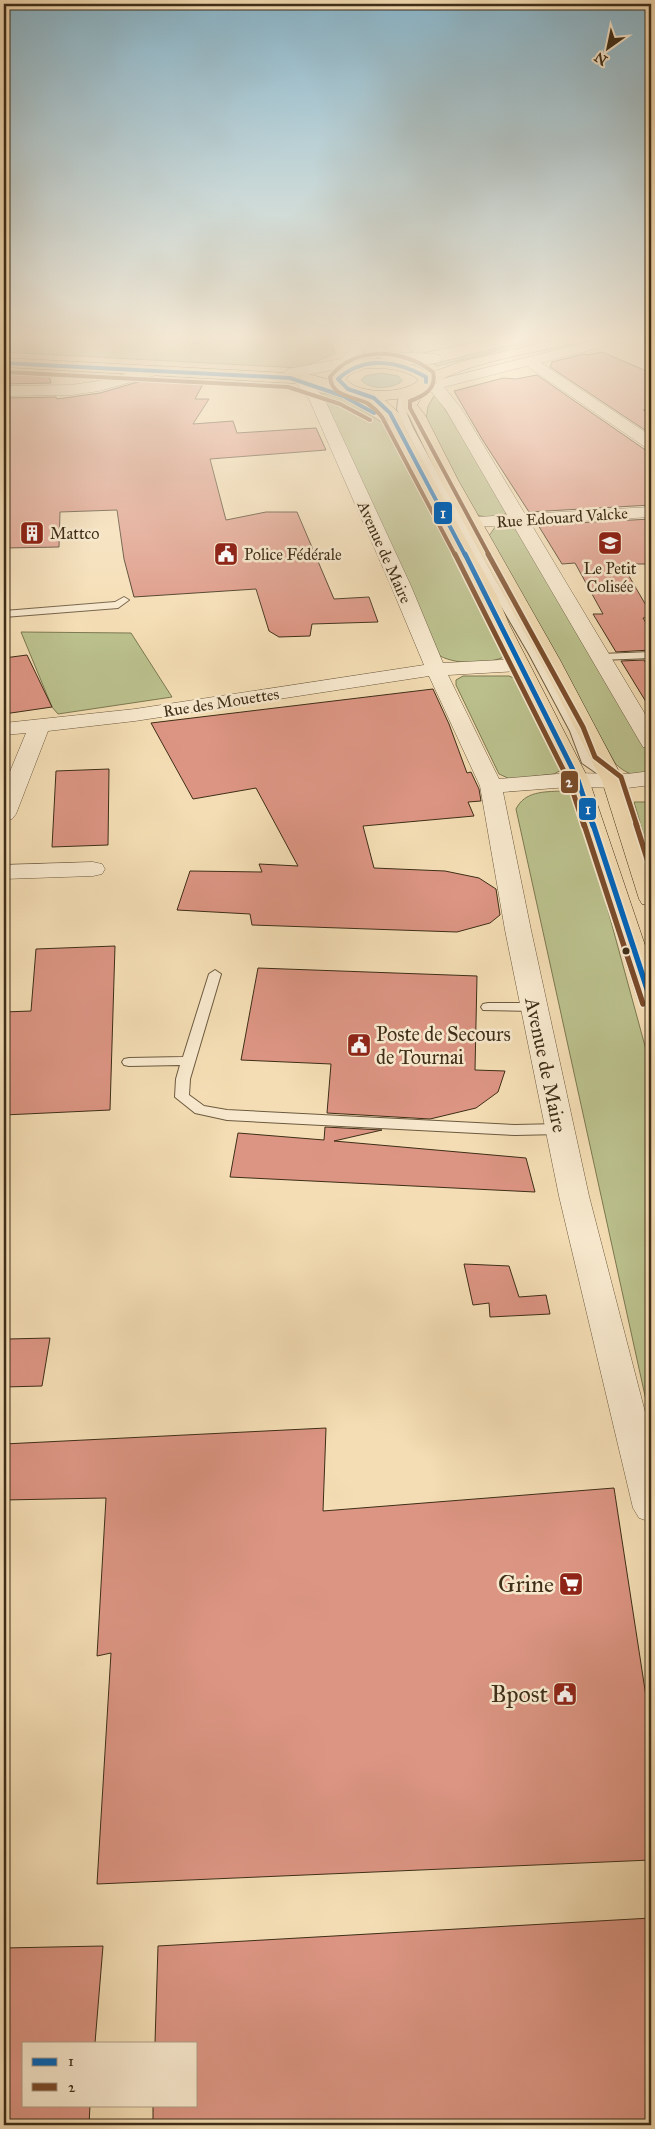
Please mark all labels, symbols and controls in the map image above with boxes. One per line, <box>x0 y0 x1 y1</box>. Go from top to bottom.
north arrow <box>582 22 632 72</box>
text: N <box>591 48 611 69</box>
street label: Avenue de Maire <box>353 497 416 607</box>
line badge: 1 <box>433 501 453 525</box>
street label: Rue Edouard Valcke <box>496 503 629 532</box>
text: 1 <box>440 505 446 522</box>
building icon: Mattco <box>19 520 45 546</box>
place label: Mattco <box>50 524 100 543</box>
school or university icon: Le Petit Colisée <box>597 530 623 556</box>
public building icon: Police Fédérale <box>213 541 239 567</box>
place label: Police Fédérale <box>244 545 342 564</box>
place label: Le Petit Colisée <box>583 559 637 596</box>
street label: Rue des Mouettes <box>162 684 281 721</box>
line badge: 2 <box>560 770 579 794</box>
text: 2 <box>566 774 574 791</box>
line badge: 1 <box>578 797 597 821</box>
text: 1 <box>585 801 591 818</box>
unlabelled marker <box>621 946 631 956</box>
street label: Avenue de Maire <box>520 994 572 1135</box>
place label: Poste de Secours de Tournai <box>376 1022 511 1069</box>
public building icon: Poste de Secours de Tournai <box>346 1032 372 1058</box>
place label: Grine <box>498 1569 554 1599</box>
supermarket icon: Grine <box>558 1571 584 1597</box>
place label: Bpost <box>491 1679 548 1709</box>
public building icon: Bpost <box>552 1681 578 1707</box>
legend <box>22 2042 198 2106</box>
text: 1 <box>68 2052 74 2070</box>
text: 2 <box>68 2078 76 2096</box>

